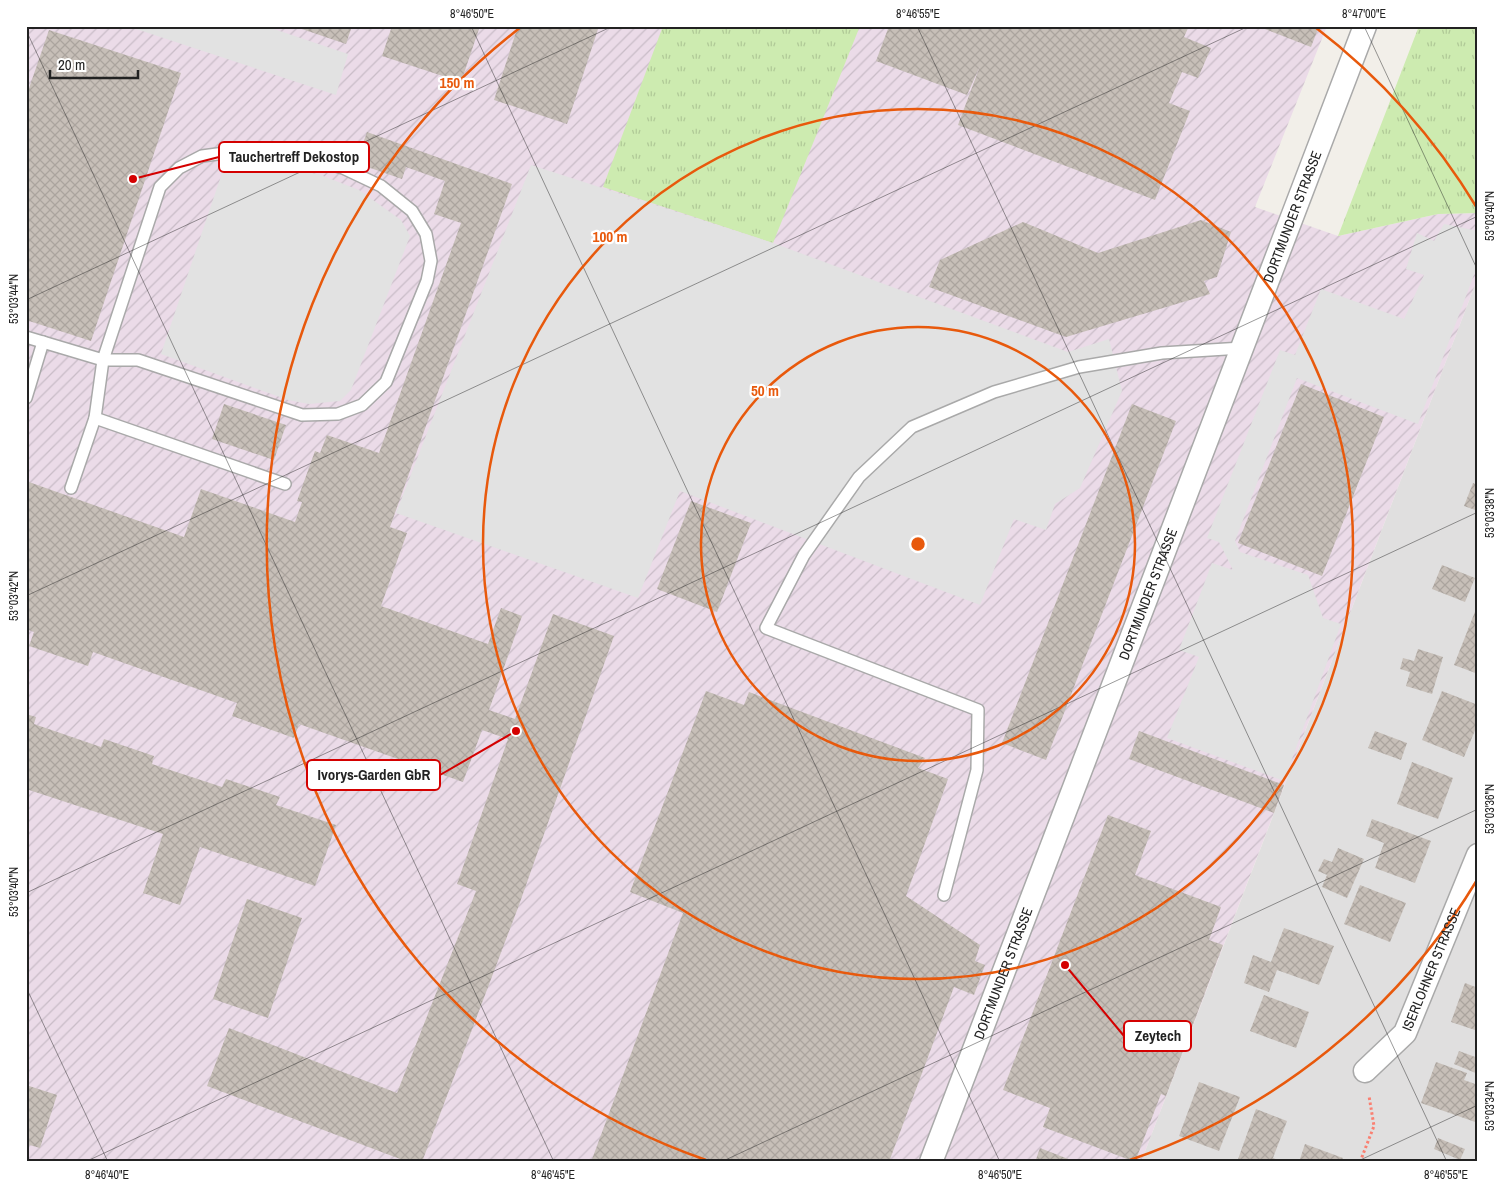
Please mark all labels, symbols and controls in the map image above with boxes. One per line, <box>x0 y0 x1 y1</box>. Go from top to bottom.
text: 8°46'50"E <box>450 6 494 22</box>
text: 8°46'55"E <box>896 6 940 22</box>
text: 8°47'00"E <box>1342 6 1386 22</box>
scale bar <box>50 48 138 80</box>
text: 20 m <box>58 54 85 75</box>
text: 150 m <box>440 72 474 93</box>
callout: Tauchertreff Dekostop <box>219 142 369 172</box>
text: Tauchertreff Dekostop <box>229 146 359 167</box>
street label: DORTMUNDER STRASSE <box>1259 148 1325 285</box>
text: 53°03'40"N <box>1482 191 1498 241</box>
text: 100 m <box>593 226 627 247</box>
text: 53°03'44"N <box>6 274 22 324</box>
text: 50 m <box>751 380 779 401</box>
text: 53°03'38"N <box>1482 488 1498 538</box>
street label: DORTMUNDER STRASSE <box>1115 526 1181 662</box>
centre of rings <box>909 535 927 553</box>
text: 53°03'42"N <box>6 571 22 621</box>
callout: Ivorys-Garden GbR <box>307 760 440 790</box>
text: Ivorys-Garden GbR <box>318 764 431 785</box>
text: 53°03'36"N <box>1482 784 1498 834</box>
text: 53°03'40"N <box>6 867 22 917</box>
street label: DORTMUNDER STRASSE <box>970 905 1036 1042</box>
street label: ISERLOHNER STRASSE <box>1398 905 1464 1034</box>
callout: Zeytech <box>1124 1021 1191 1051</box>
text: Zeytech <box>1135 1025 1181 1046</box>
text: 53°03'34"N <box>1482 1081 1498 1131</box>
text: 8°46'40"E <box>85 1167 129 1183</box>
text: 8°46'45"E <box>531 1167 575 1183</box>
text: 8°46'50"E <box>978 1167 1022 1183</box>
text: 8°46'55"E <box>1424 1167 1468 1183</box>

